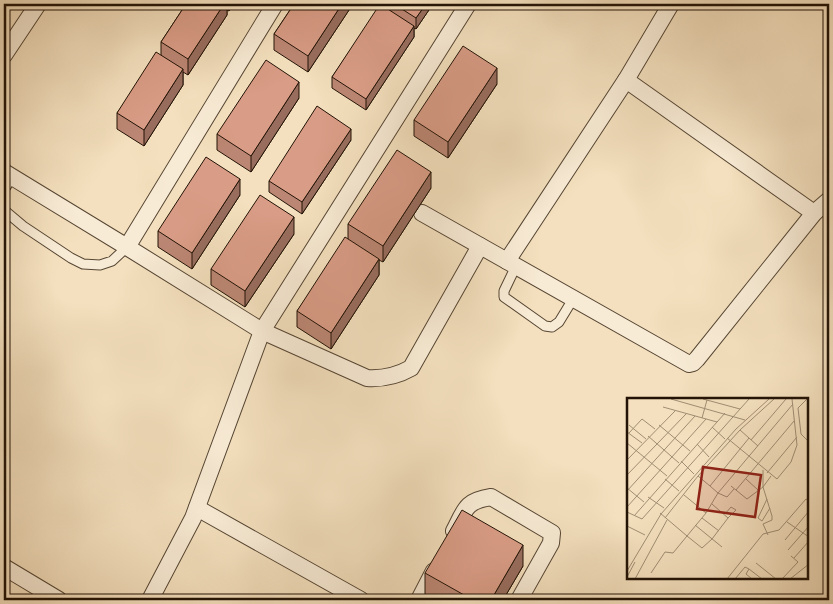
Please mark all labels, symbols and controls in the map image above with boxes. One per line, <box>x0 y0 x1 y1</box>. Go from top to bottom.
inset map <box>627 398 808 579</box>

